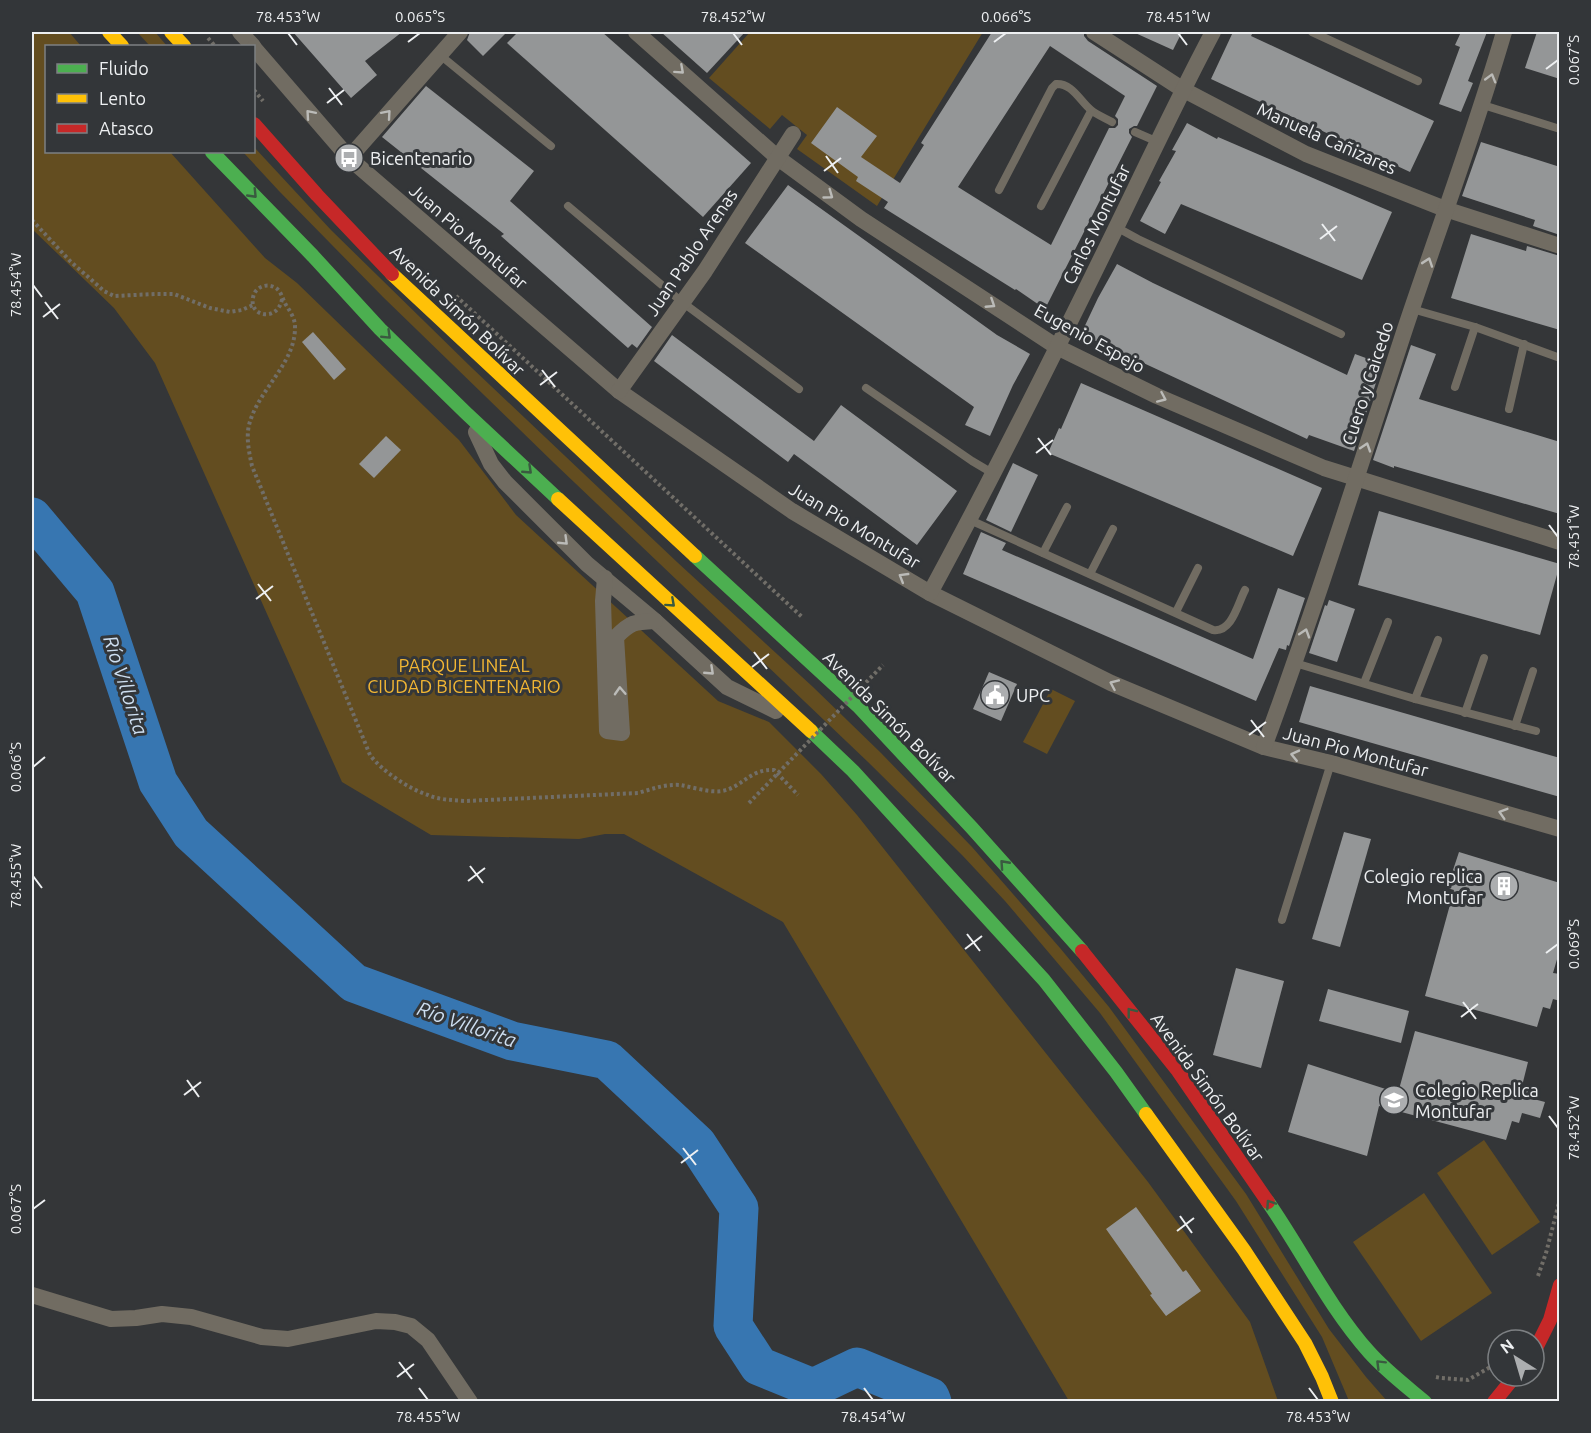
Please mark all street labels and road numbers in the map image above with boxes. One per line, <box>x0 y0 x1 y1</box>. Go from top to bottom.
street label: Manuela Cañizares <box>1254 98 1400 178</box>
street label: Carlos Montufar <box>1058 161 1134 287</box>
street label: Juan Pio Montufar <box>406 179 532 293</box>
street label: Juan Pablo Arenas <box>641 185 741 319</box>
street label: Avenida Simón Bolívar <box>387 241 529 379</box>
street label: Eugenio Espejo <box>1031 299 1149 377</box>
street label: Cuero y Caicedo <box>1338 318 1396 448</box>
street label: Juan Pio Montufar <box>786 478 924 572</box>
street label: Avenida Simón Bolívar <box>820 647 960 787</box>
street label: Juan Pio Montufar <box>1281 722 1431 780</box>
street label: Avenida Simón Bolívar <box>1147 1009 1269 1165</box>

